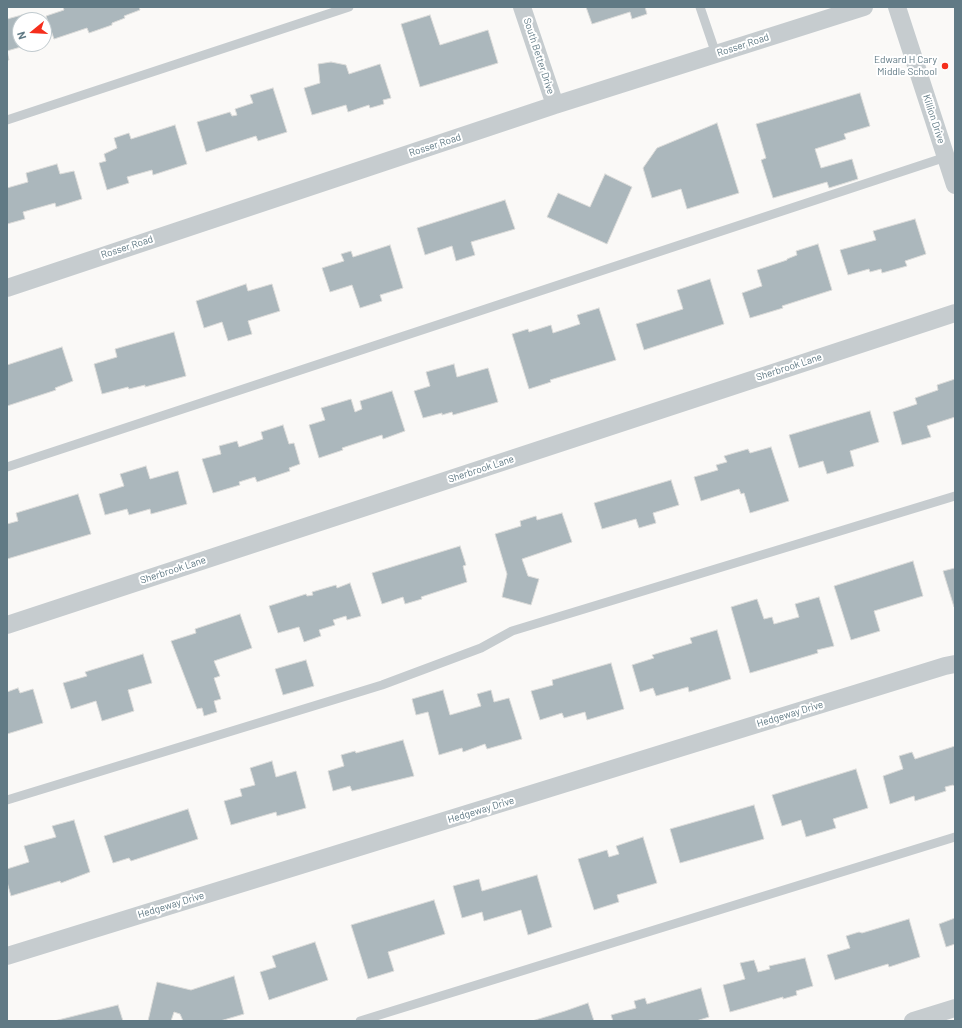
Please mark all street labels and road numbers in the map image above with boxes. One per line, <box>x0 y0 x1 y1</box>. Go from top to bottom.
street label: South Better Drive <box>521 16 557 96</box>
street label: Rosser Road <box>715 31 771 59</box>
street label: Killion Drive <box>920 93 948 145</box>
street label: Rosser Road <box>407 131 463 159</box>
street label: Rosser Road <box>99 233 155 261</box>
street label: Sherbrook Lane <box>755 351 823 383</box>
street label: Sherbrook Lane <box>447 453 515 485</box>
street label: Sherbrook Lane <box>139 554 207 586</box>
street label: Hedgeway Drive <box>755 698 825 730</box>
street label: Hedgeway Drive <box>446 794 516 826</box>
street label: Hedgeway Drive <box>136 889 206 921</box>

